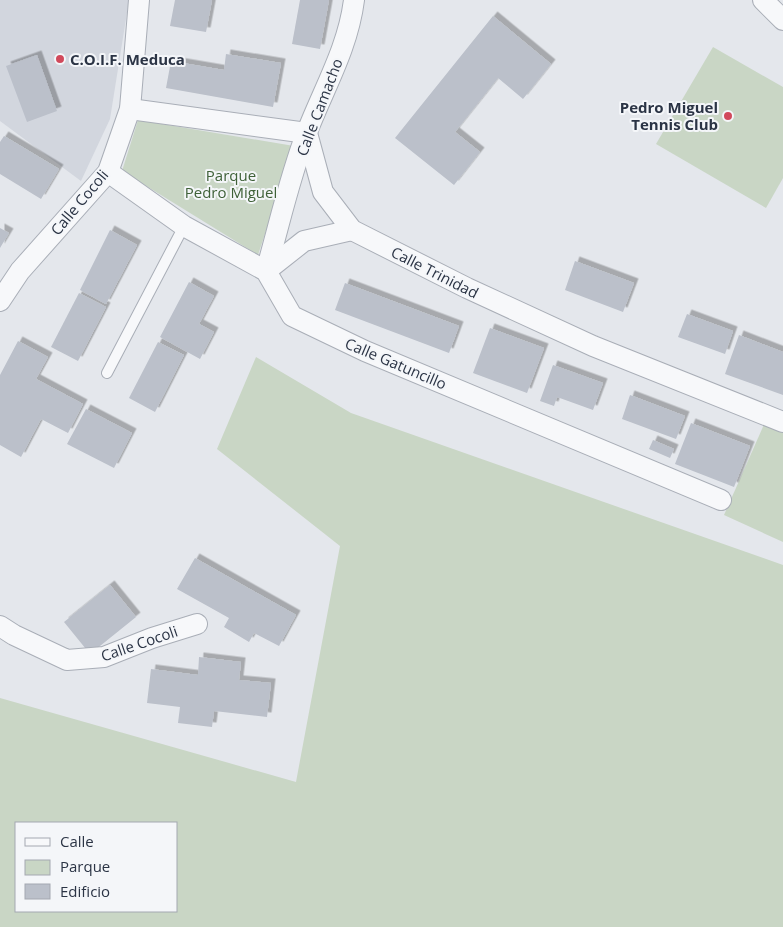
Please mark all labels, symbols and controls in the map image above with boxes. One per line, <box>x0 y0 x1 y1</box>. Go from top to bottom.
place label: C.O.I.F. Meduca <box>70 49 185 69</box>
marker: C.O.I.F. Meduca <box>54 53 66 65</box>
street label: Calle Camacho <box>291 55 347 159</box>
place label: Pedro Miguel Tennis Club <box>620 97 718 134</box>
marker: Pedro Miguel Tennis Club <box>722 110 734 122</box>
street label: Calle Cocoli <box>46 165 112 239</box>
park label: Parque Pedro Miguel <box>185 165 277 202</box>
street label: Calle Trinidad <box>388 241 482 303</box>
street label: Calle Gatuncillo <box>342 333 450 393</box>
street label: Calle Cocoli <box>98 621 180 665</box>
legend <box>15 822 178 912</box>
text: Calle <box>60 831 94 851</box>
text: Parque <box>60 856 110 876</box>
text: Edificio <box>60 881 110 901</box>

